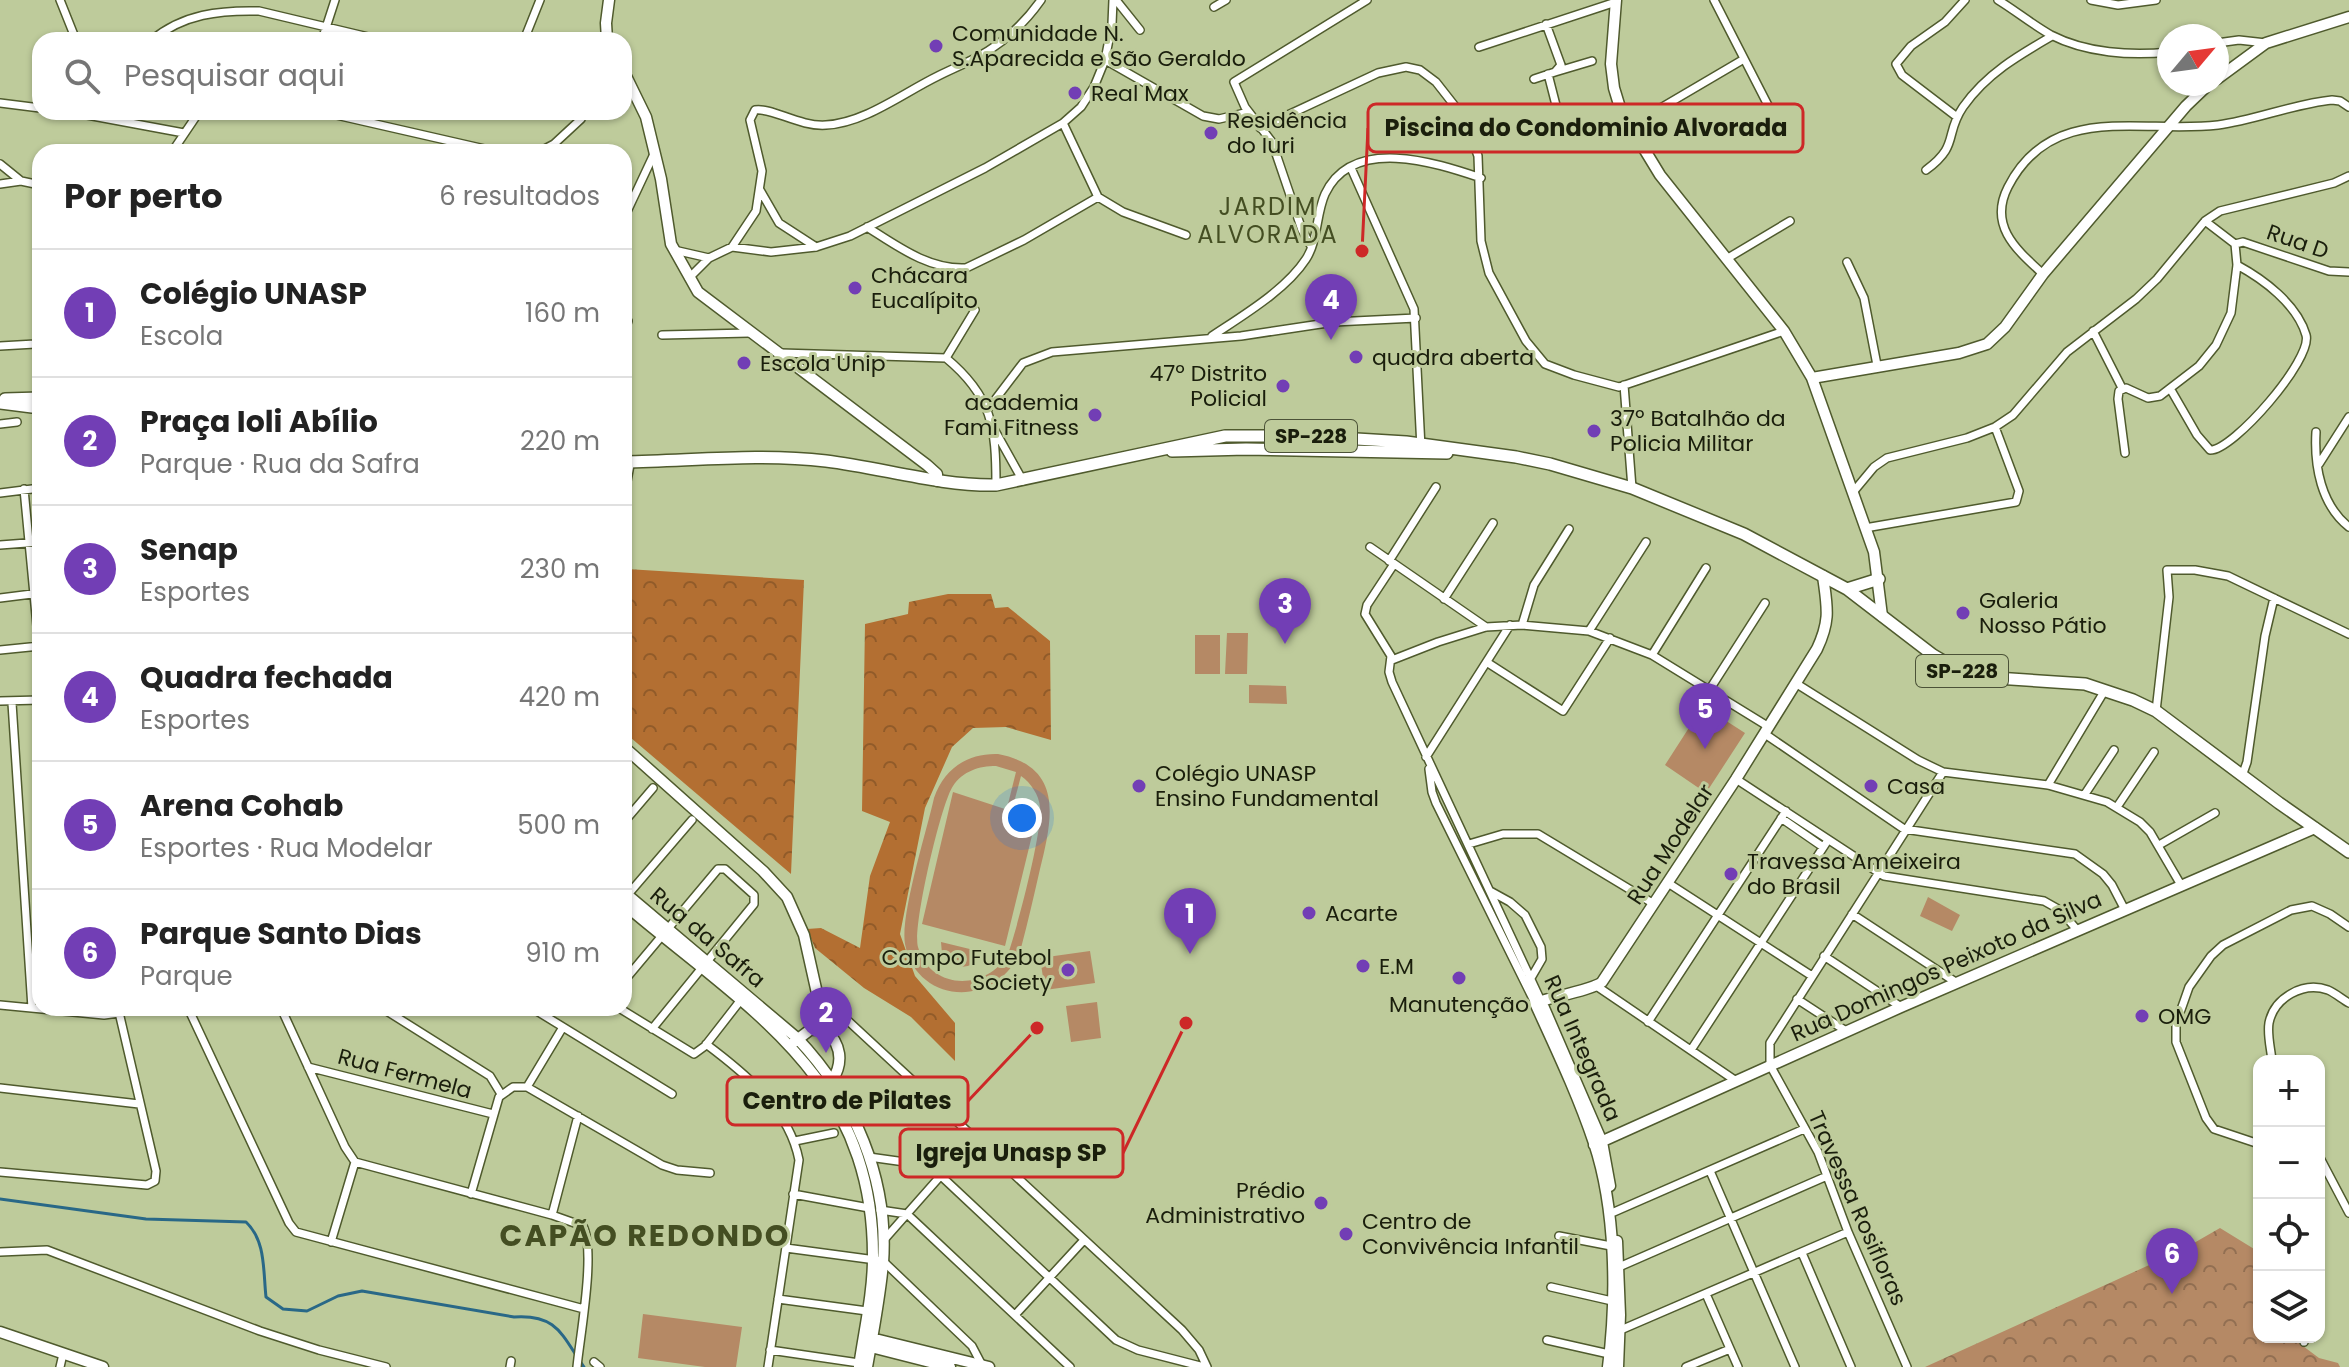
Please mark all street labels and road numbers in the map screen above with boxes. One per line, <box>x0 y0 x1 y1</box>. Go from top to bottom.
street label: Rua D <box>2263 216 2333 267</box>
road number: SP-228 <box>1265 420 1357 452</box>
road number: SP-228 <box>1916 655 2008 687</box>
street label: Rua Modelar <box>1620 778 1721 911</box>
street label: Rua da Safra <box>643 880 772 995</box>
street label: Rua Domingos Peixoto da Silva <box>1786 884 2107 1049</box>
street label: Rua Integrada <box>1536 970 1629 1126</box>
street label: Rua Fermela <box>334 1041 475 1106</box>
street label: Travessa Rosifloras <box>1801 1106 1914 1311</box>

